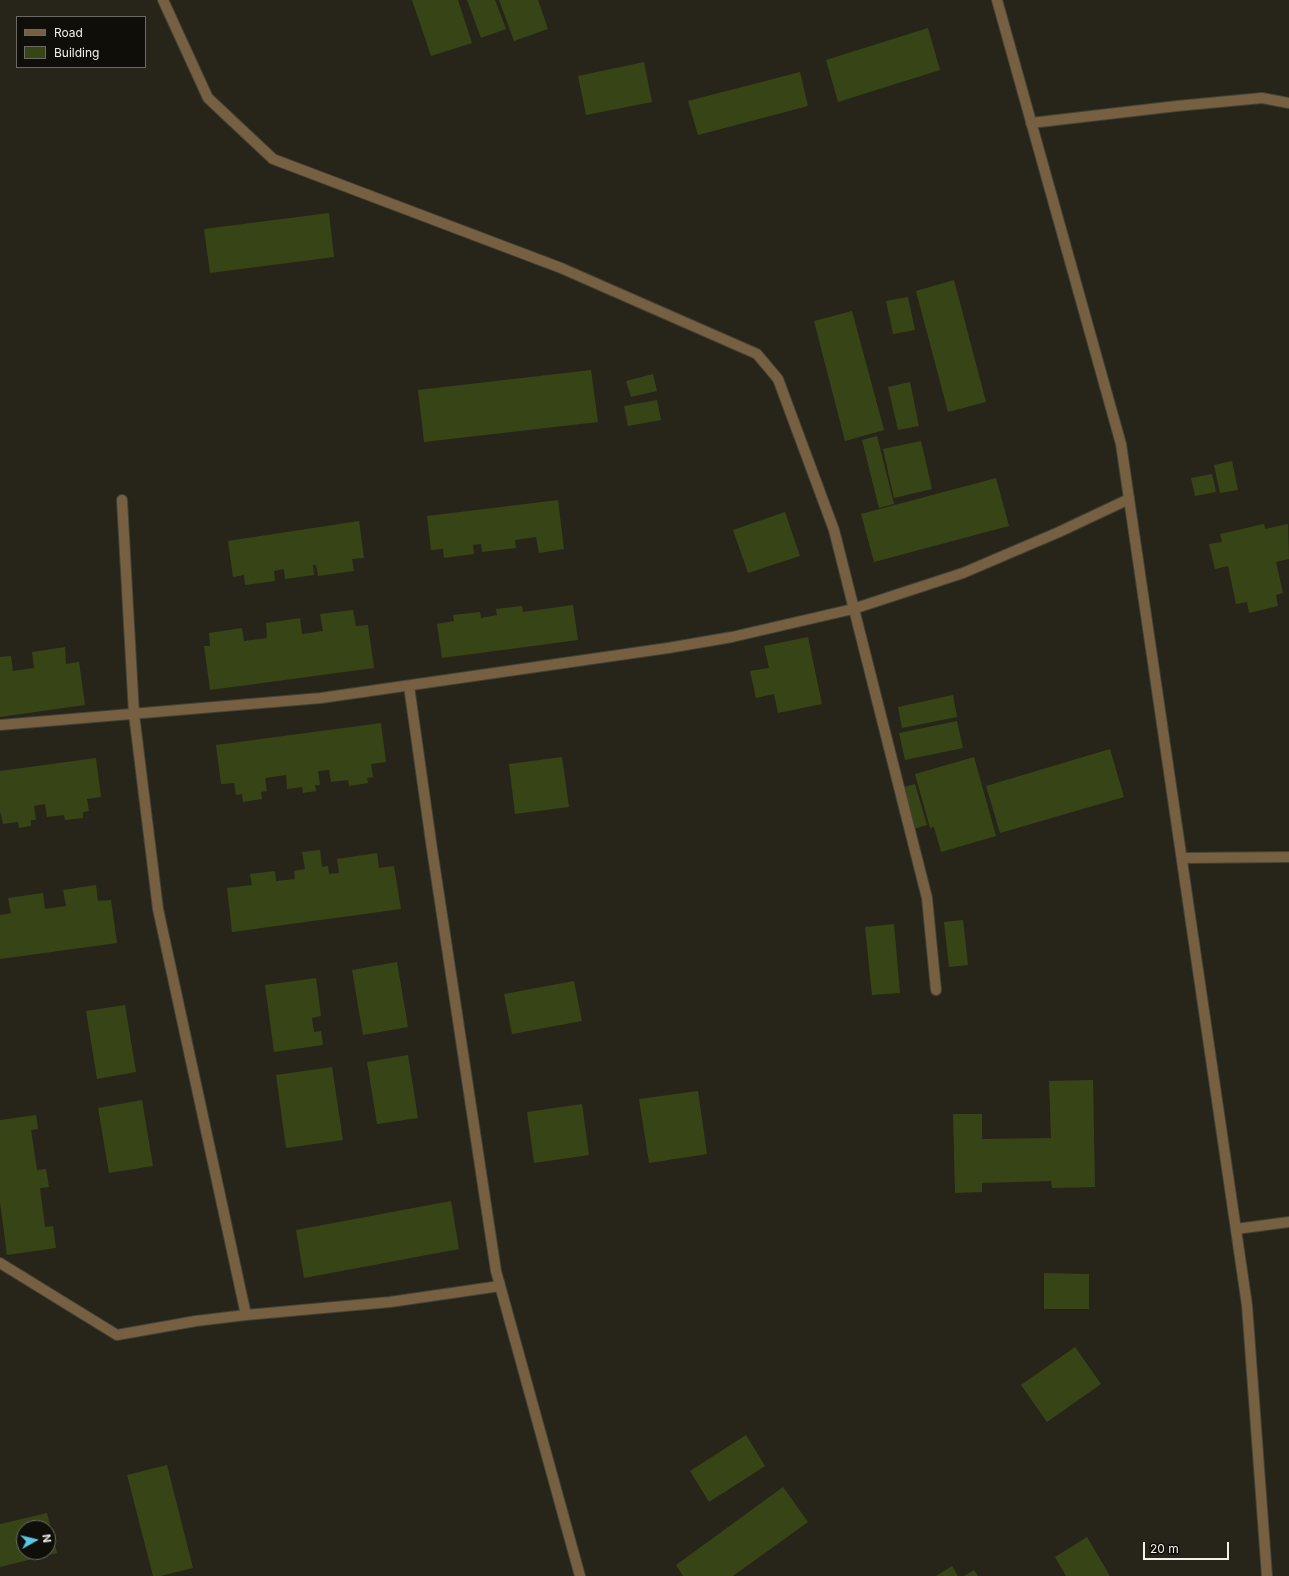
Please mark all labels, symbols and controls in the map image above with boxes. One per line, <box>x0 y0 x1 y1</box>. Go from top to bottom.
legend <box>16 16 146 68</box>
text: Road <box>54 25 83 40</box>
text: Building <box>54 45 99 60</box>
north arrow <box>16 1520 56 1560</box>
text: N <box>39 1533 54 1544</box>
scale bar <box>1145 1534 1231 1560</box>
text: 20 m <box>1150 1541 1179 1556</box>

